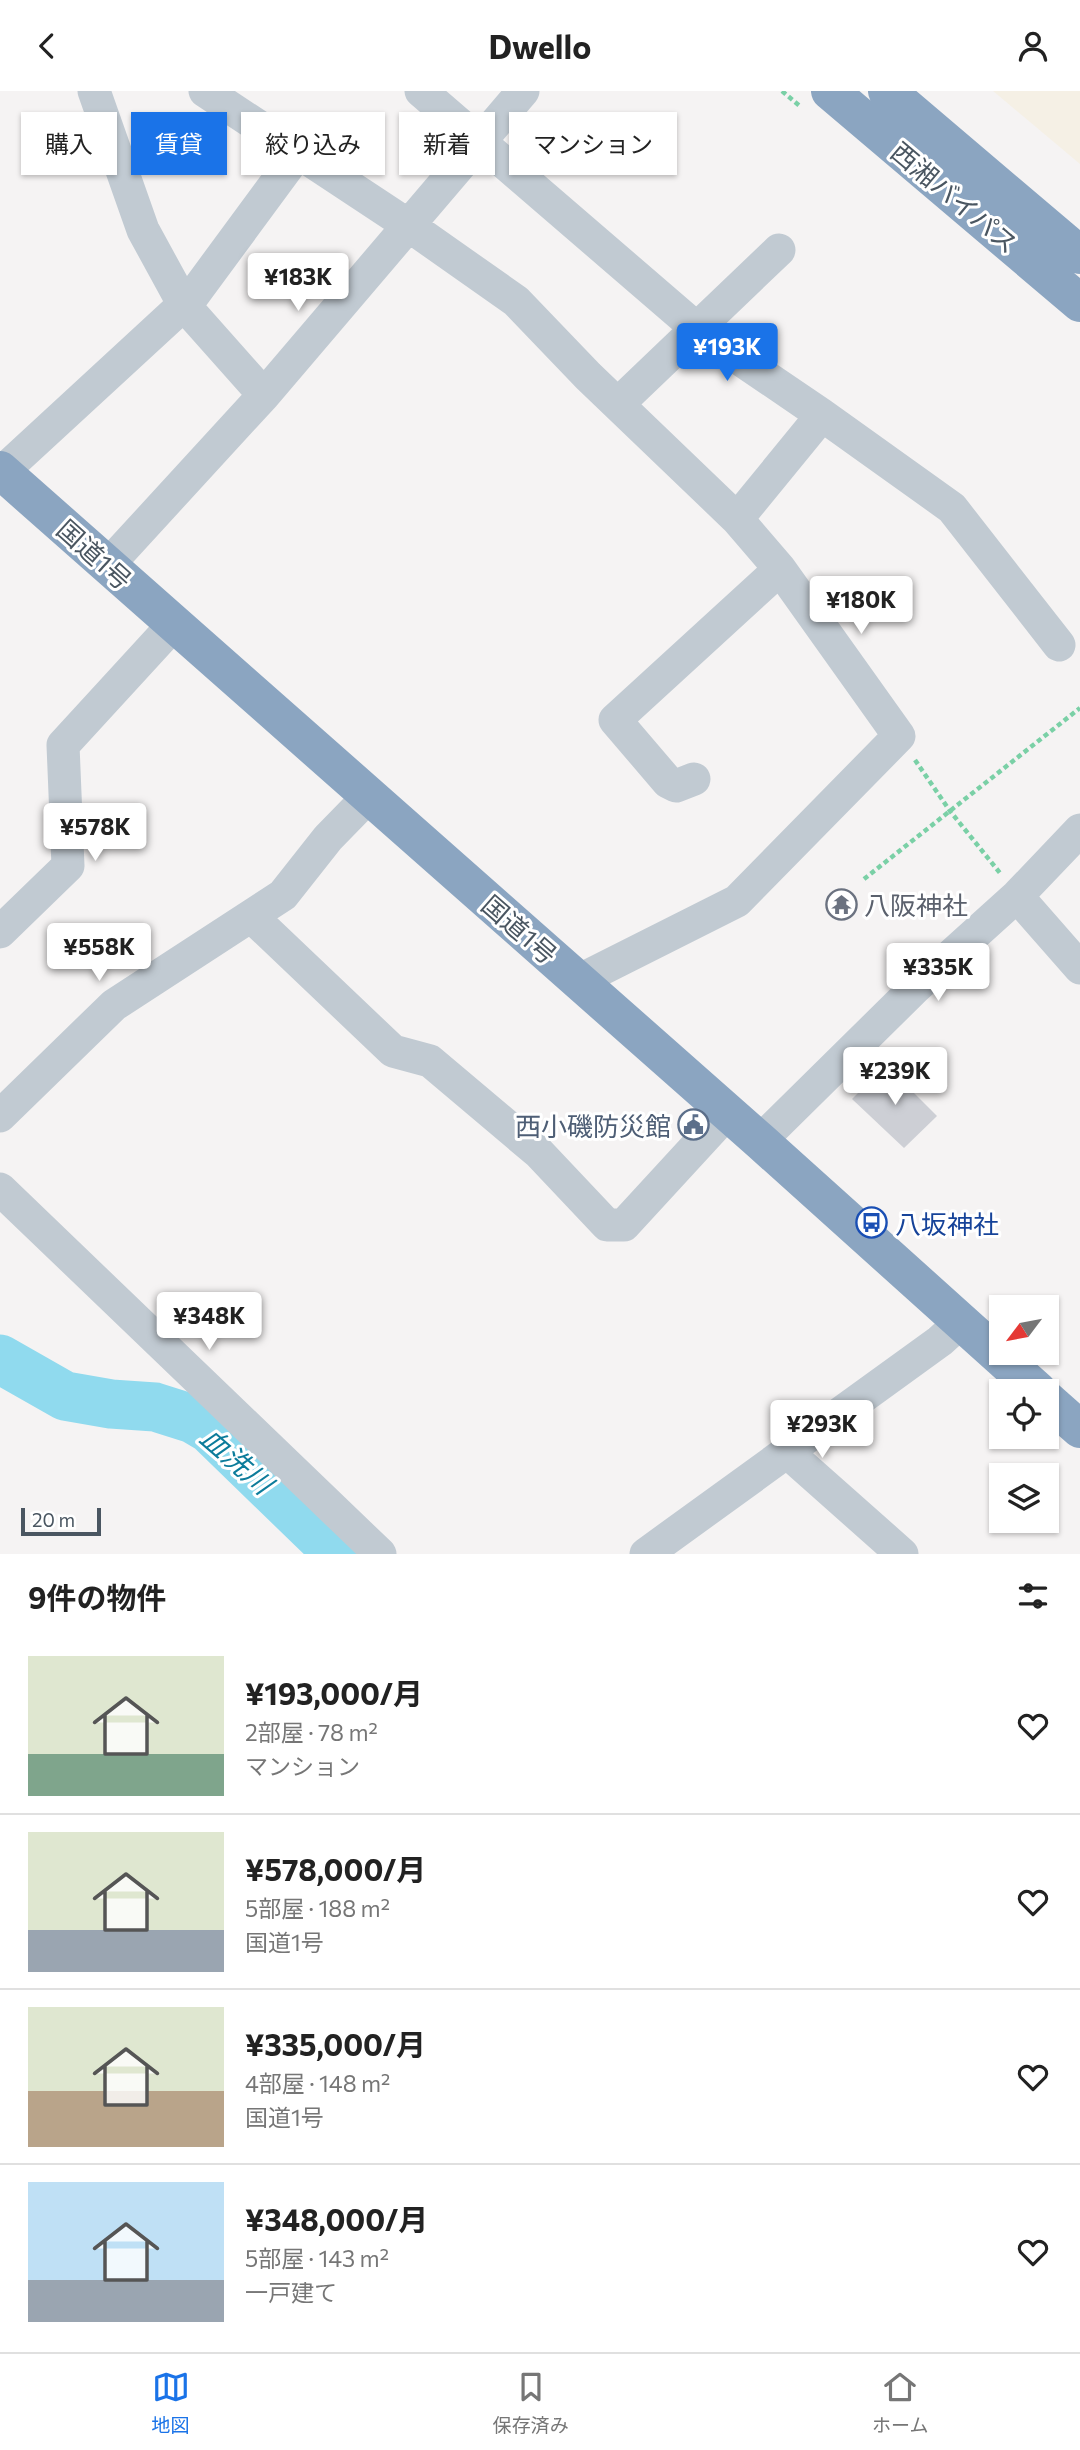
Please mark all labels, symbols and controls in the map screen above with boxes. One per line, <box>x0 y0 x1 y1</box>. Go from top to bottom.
text: Dwello <box>489 26 591 66</box>
icon: back <box>28 27 66 65</box>
icon: person <box>1014 27 1052 65</box>
chip: 購入 <box>21 112 117 175</box>
chip: 賃貸 <box>131 112 227 175</box>
chip: 絞り込み <box>241 112 385 175</box>
chip: 新着 <box>399 112 495 175</box>
chip: マンション <box>509 112 677 175</box>
street label: 西湘バイパス <box>885 135 1025 259</box>
pin: ¥183K <box>249 253 347 313</box>
text: ¥183K <box>264 262 332 290</box>
pin: ¥193K <box>678 323 776 383</box>
text: ¥193K <box>693 332 761 360</box>
street label: 国道1号 <box>52 513 138 595</box>
pin: ¥180K <box>812 577 910 636</box>
text: ¥180K <box>826 585 896 613</box>
pin: ¥578K <box>46 803 144 863</box>
text: ¥578K <box>59 812 131 840</box>
temple icon: 八阪神社 <box>824 887 858 921</box>
street label: 国道1号 <box>476 888 564 970</box>
place label: 八阪神社 <box>864 889 968 920</box>
pin: ¥558K <box>50 923 148 983</box>
text: ¥558K <box>63 932 135 960</box>
pin: ¥335K <box>889 943 987 1003</box>
text: ¥335K <box>903 952 973 980</box>
pin: ¥239K <box>846 1047 944 1107</box>
text: ¥239K <box>859 1056 931 1084</box>
public building icon: 西小磯防災館 <box>677 1108 711 1142</box>
place label: 西小磯防災館 <box>515 1110 671 1141</box>
bus stop icon: 八坂神社 <box>855 1206 889 1240</box>
place label: 八坂神社 <box>895 1208 999 1239</box>
pin: ¥348K <box>160 1293 258 1352</box>
north arrow <box>989 1295 1059 1365</box>
map controls <box>989 1295 1059 1533</box>
text: ¥348K <box>173 1301 245 1329</box>
button: locate <box>989 1379 1059 1449</box>
pin: ¥293K <box>773 1401 871 1460</box>
text: ¥293K <box>786 1409 858 1437</box>
water label: 血洗川 <box>194 1420 282 1502</box>
button: layers <box>989 1463 1059 1533</box>
scale bar <box>21 1505 102 1537</box>
text: 20 m <box>32 1508 75 1531</box>
icon: filters <box>1014 1577 1052 1615</box>
text: 9件の物件 <box>28 1578 167 1615</box>
text: ¥193,000/月 <box>245 1674 423 1711</box>
icon: home <box>84 1684 168 1768</box>
icon: heart <box>1014 1707 1052 1745</box>
text: 2部屋 · 78 m² <box>245 1718 378 1746</box>
text: マンション <box>245 1752 360 1780</box>
text: ¥578,000/月 <box>245 1850 426 1887</box>
icon: home <box>84 1860 168 1944</box>
icon: heart <box>1014 1883 1052 1921</box>
text: 5部屋 · 188 m² <box>245 1894 390 1922</box>
text: 国道1号 <box>245 1928 324 1956</box>
text: ¥335,000/月 <box>245 2025 426 2062</box>
icon: home <box>84 2035 168 2119</box>
icon: heart <box>1014 2058 1052 2096</box>
text: 4部屋 · 148 m² <box>245 2069 390 2097</box>
text: 国道1号 <box>245 2103 324 2131</box>
text: ¥348,000/月 <box>245 2200 428 2237</box>
icon: home <box>84 2210 168 2294</box>
icon: heart <box>1014 2233 1052 2271</box>
text: 5部屋 · 143 m² <box>245 2244 389 2272</box>
text: 一戸建て <box>245 2278 337 2306</box>
tab: 地図 <box>152 2368 190 2437</box>
tab: 保存済み <box>493 2368 569 2437</box>
tab: ホーム <box>872 2368 928 2437</box>

